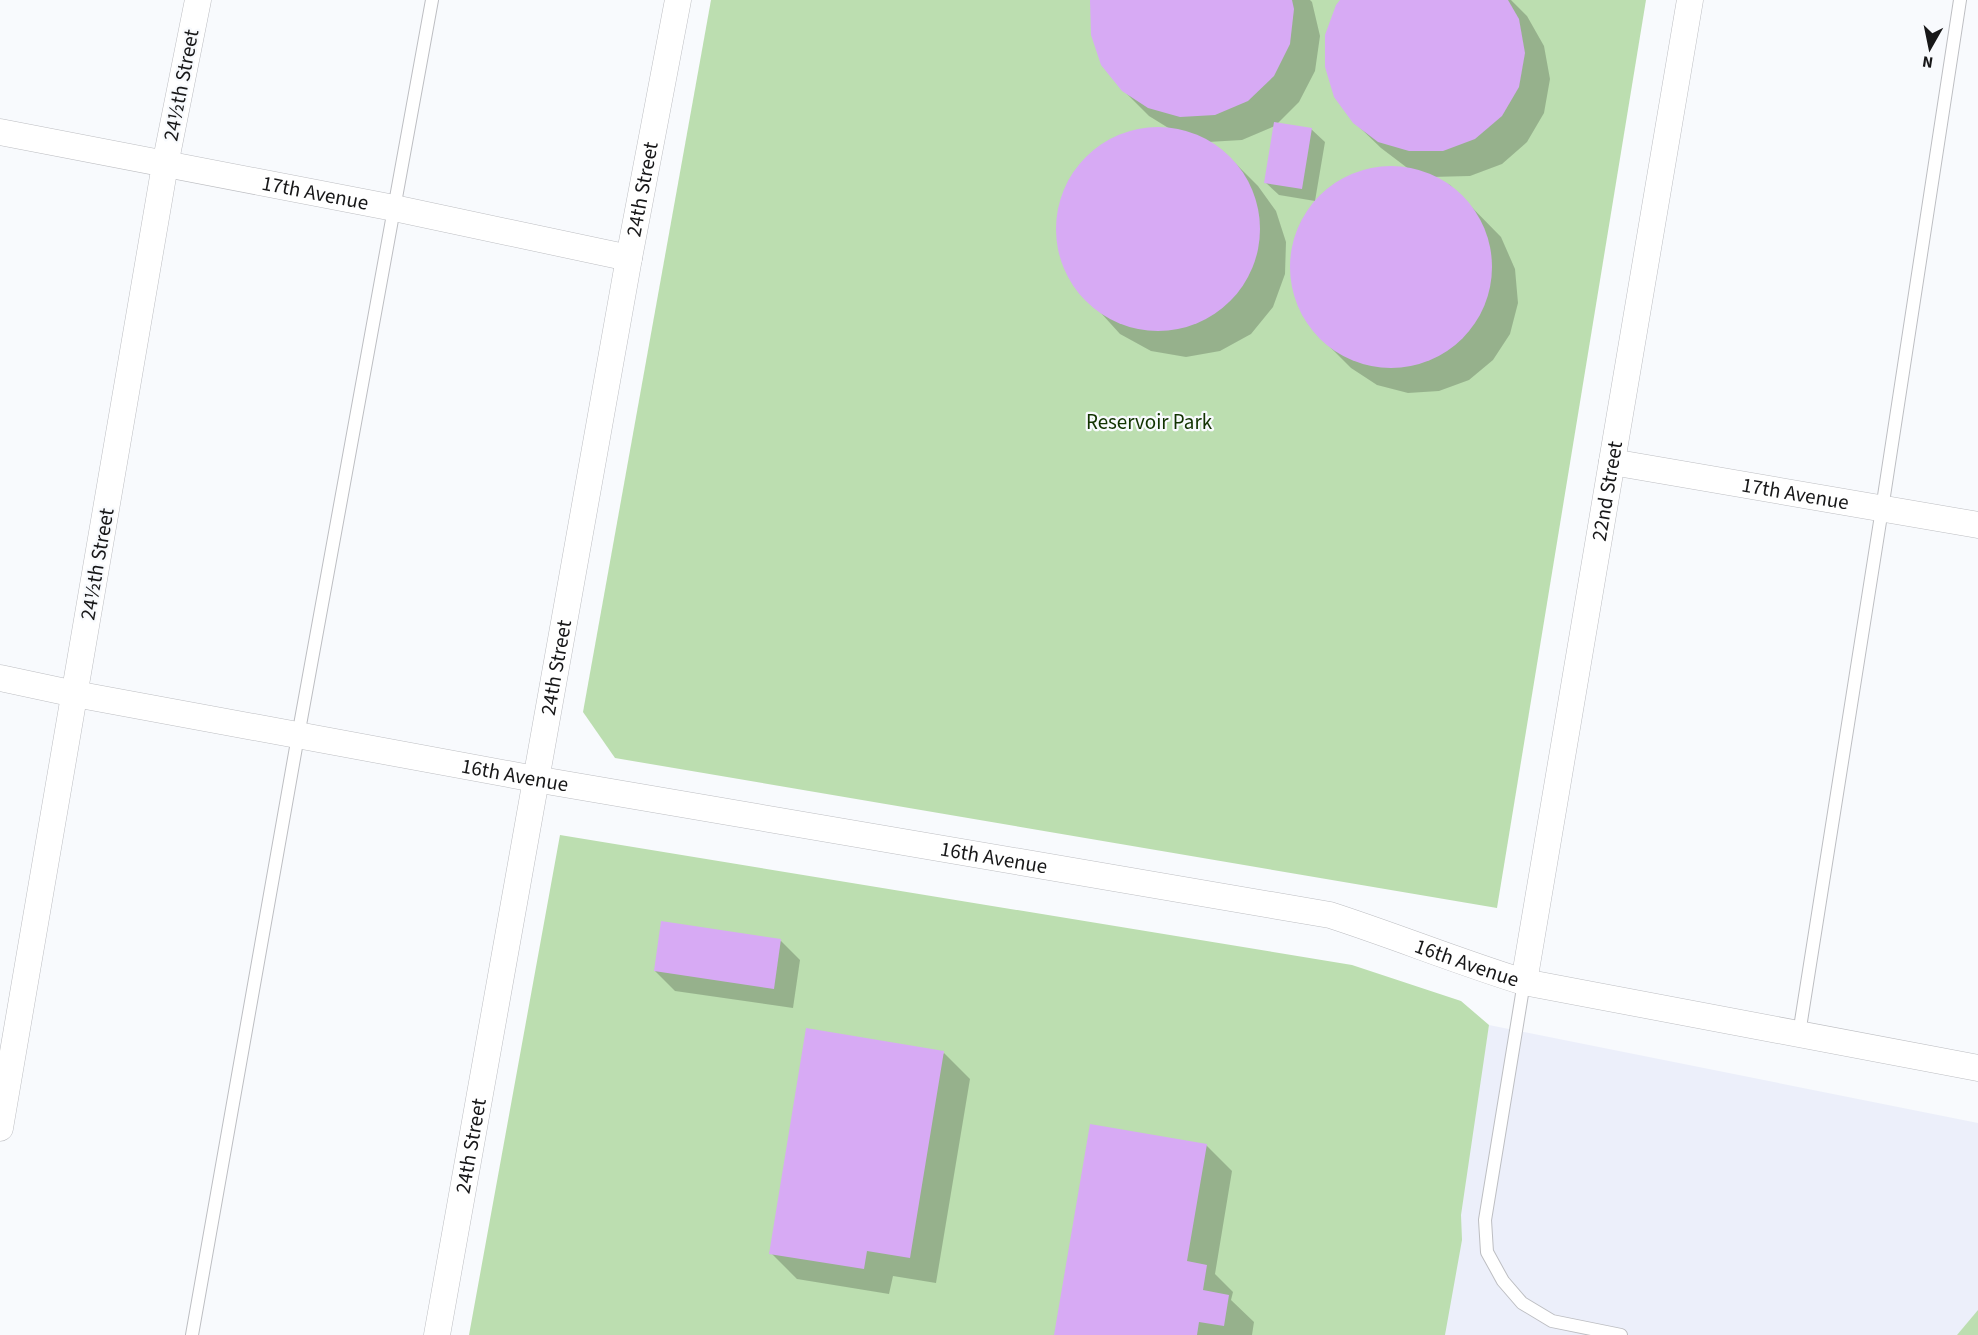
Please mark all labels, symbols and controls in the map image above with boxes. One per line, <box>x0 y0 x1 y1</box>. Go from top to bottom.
north arrow <box>1900 18 1960 78</box>
street label: 24½th Street <box>155 27 207 143</box>
text: N <box>1921 50 1935 74</box>
street label: 24th Street <box>618 139 666 239</box>
street label: 17th Avenue <box>259 168 371 218</box>
park label: Reservoir Park <box>1086 407 1213 437</box>
street label: 22nd Street <box>1584 439 1630 543</box>
street label: 17th Avenue <box>1739 470 1851 518</box>
street label: 24½th Street <box>72 506 122 622</box>
street label: 24th Street <box>533 617 579 718</box>
street label: 16th Avenue <box>459 751 571 799</box>
street label: 16th Avenue <box>938 834 1050 881</box>
street label: 16th Avenue <box>1411 931 1523 995</box>
street label: 24th Street <box>447 1096 494 1196</box>

